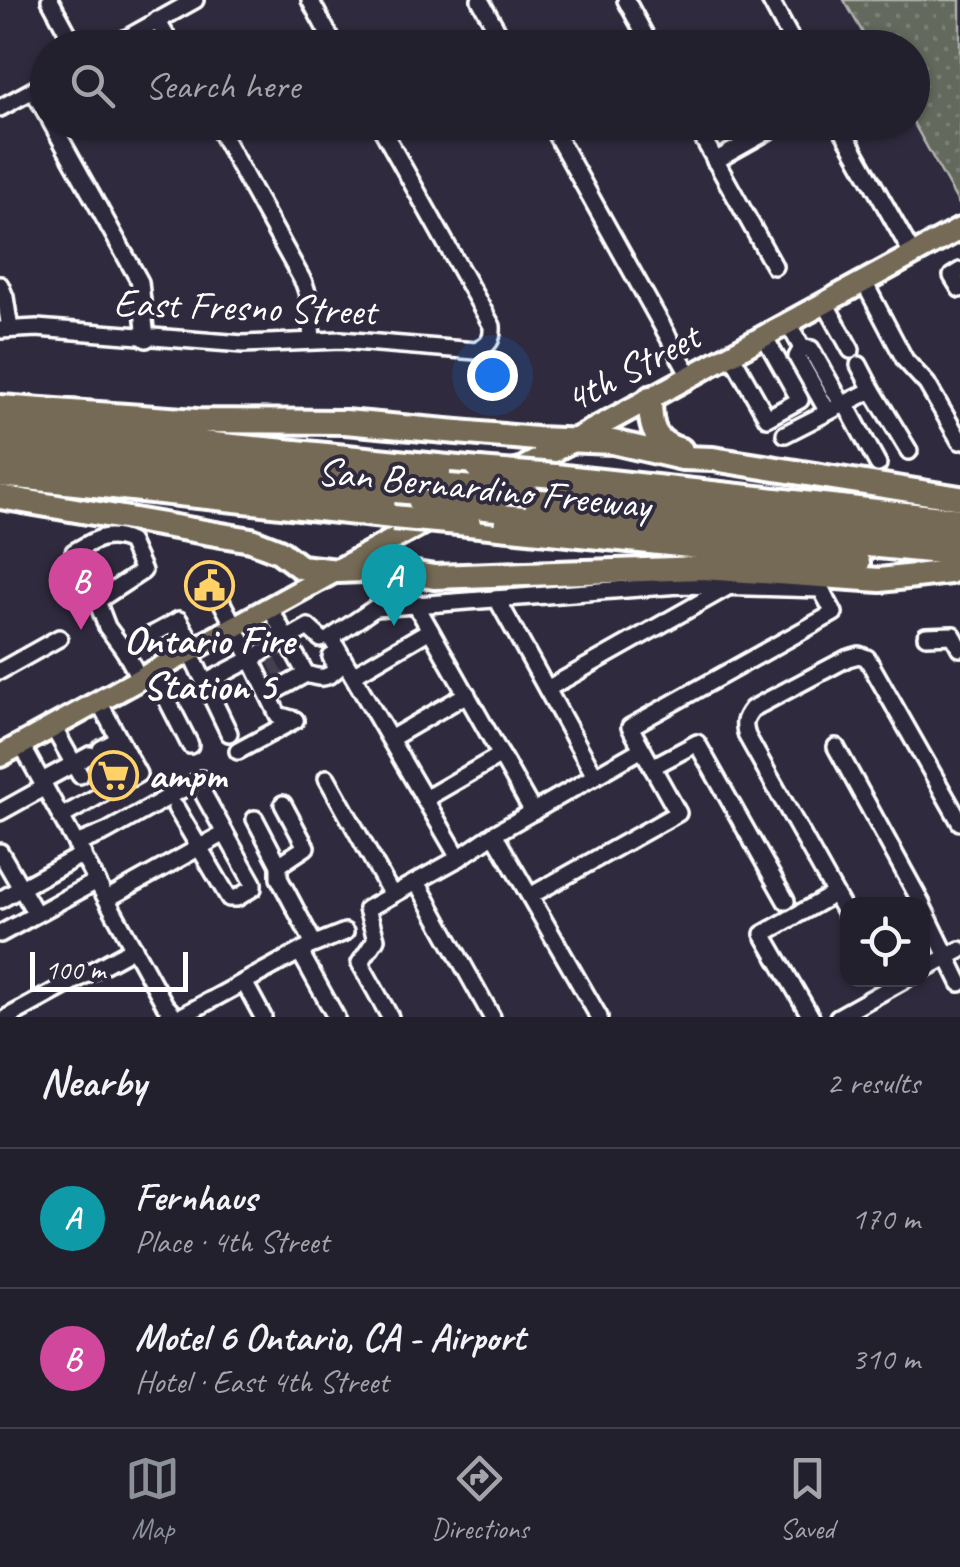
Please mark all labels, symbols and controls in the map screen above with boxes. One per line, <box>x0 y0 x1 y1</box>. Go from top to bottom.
search box <box>30 30 930 140</box>
icon: search <box>65 58 120 113</box>
text: Search here <box>145 62 300 109</box>
street label: East Fresno Street <box>113 277 381 337</box>
street label: 4th Street <box>556 310 711 424</box>
your location <box>467 350 518 401</box>
street label: San Bernardino Freeway <box>315 446 656 531</box>
pin: A <box>362 544 426 626</box>
pin: B <box>48 548 114 630</box>
public building icon: Ontario Fire Station 5 <box>183 559 235 611</box>
place label: Ontario Fire Station 5 <box>124 615 297 711</box>
supermarket icon: ampm <box>87 749 139 801</box>
place label: ampm <box>148 750 229 800</box>
map controls <box>840 897 930 987</box>
button: locate <box>840 897 930 987</box>
scale bar <box>30 947 188 991</box>
text: 100 m <box>45 952 105 987</box>
text: Nearby <box>40 1056 146 1109</box>
text: 2 results <box>826 1062 920 1103</box>
text: Fernhaus <box>135 1174 257 1221</box>
text: A <box>64 1198 81 1239</box>
text: 170 m <box>851 1198 920 1239</box>
text: Place · 4th Street <box>135 1221 329 1262</box>
text: Motel 6 Ontario, CA - Airport <box>135 1314 525 1361</box>
text: B <box>64 1338 81 1379</box>
text: 310 m <box>851 1338 920 1379</box>
text: Hotel · East 4th Street <box>135 1361 389 1402</box>
tab: Map <box>125 1451 180 1546</box>
tab: Directions <box>431 1451 529 1546</box>
tab: Saved <box>780 1451 835 1546</box>

